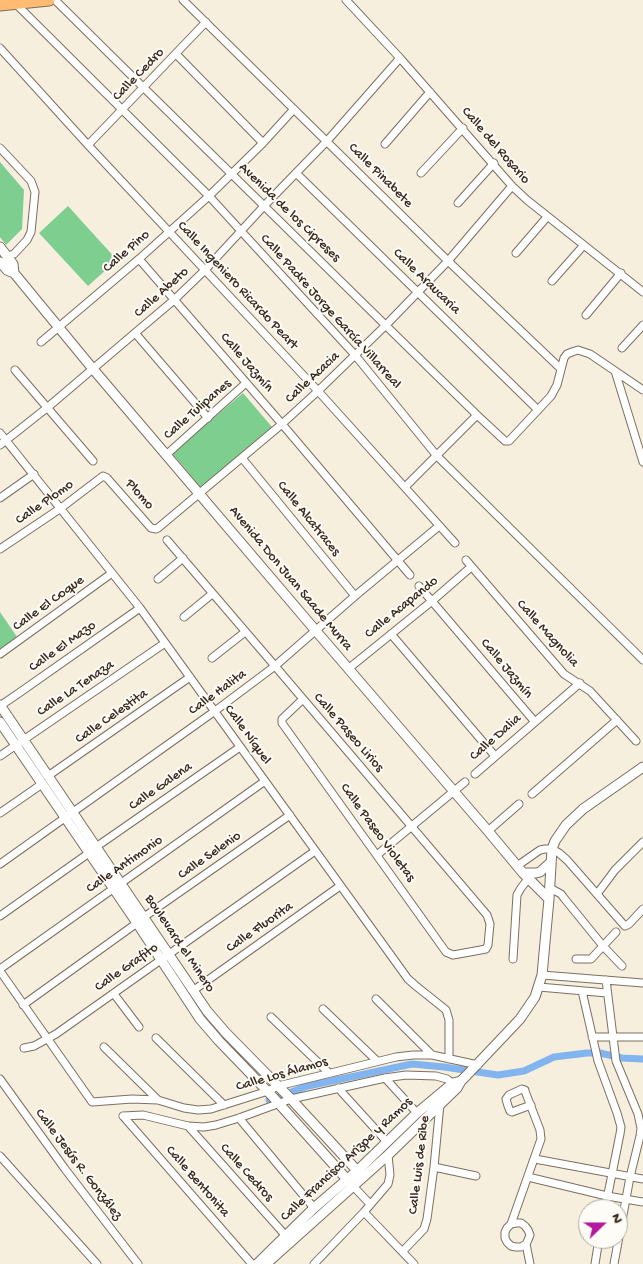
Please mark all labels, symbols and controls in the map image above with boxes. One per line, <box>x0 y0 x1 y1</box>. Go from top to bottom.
street label: Calle Cedro <box>110 45 168 105</box>
street label: Calle del Rosario <box>457 104 533 188</box>
street label: Calle Pinabete <box>344 140 416 212</box>
street label: Avenida de los Cipreses <box>234 160 344 266</box>
street label: Calle Ingeniero Ricardo Peart <box>173 218 301 354</box>
street label: Calle Pino <box>100 227 154 277</box>
street label: Calle Padre Jorge García Villarreal <box>256 231 404 393</box>
street label: Calle Araucaria <box>389 245 463 319</box>
street label: Calle Abeto <box>131 264 193 322</box>
street label: Calle Jazmín <box>216 330 276 396</box>
street label: Calle Acacia <box>282 349 344 407</box>
street label: Calle Tulipanes <box>161 376 235 444</box>
street label: Plomo <box>121 476 157 514</box>
street label: Calle Plomo <box>13 477 77 529</box>
street label: Calle Alcatraces <box>273 478 343 560</box>
street label: Avenida Don Juan Saade Murra <box>225 503 355 655</box>
street label: Calle El Coque <box>10 572 88 636</box>
street label: Calle Acapando <box>362 573 442 643</box>
street label: Calle Magnolia <box>512 597 582 671</box>
street label: Calle El Mazo <box>26 618 100 676</box>
street label: Calle Jazmín <box>476 636 536 702</box>
street label: Calle La Tenaza <box>34 657 118 721</box>
street label: Calle Halita <box>186 666 250 720</box>
street label: Calle Celestita <box>73 686 151 748</box>
street label: Calle Paseo Lirios <box>309 690 387 776</box>
street label: Calle Níquel <box>220 702 274 768</box>
street label: Calle Dalia <box>467 711 525 765</box>
street label: Calle Galena <box>126 759 196 815</box>
street label: Calle Paseo Violetas <box>336 781 418 885</box>
street label: Calle Selenio <box>175 828 245 884</box>
street label: Calle Antimonio <box>83 832 167 898</box>
street label: Boulevard el Minero <box>140 892 218 996</box>
street label: Calle Fluorita <box>223 899 297 957</box>
street label: Calle Grafito <box>92 940 162 996</box>
street label: Calle Los Álamos <box>234 1054 330 1096</box>
street label: Calle Francisco Arizpe y Ramos <box>277 1094 417 1226</box>
street label: Calle Jesús R. González <box>31 1106 125 1224</box>
street label: Calle Luis de Ribe <box>406 1115 434 1215</box>
street label: Calle Cedros <box>216 1140 276 1206</box>
street label: Calle Bentonita <box>161 1143 233 1221</box>
north arrow <box>578 1199 628 1249</box>
text: N <box>607 1211 626 1226</box>

